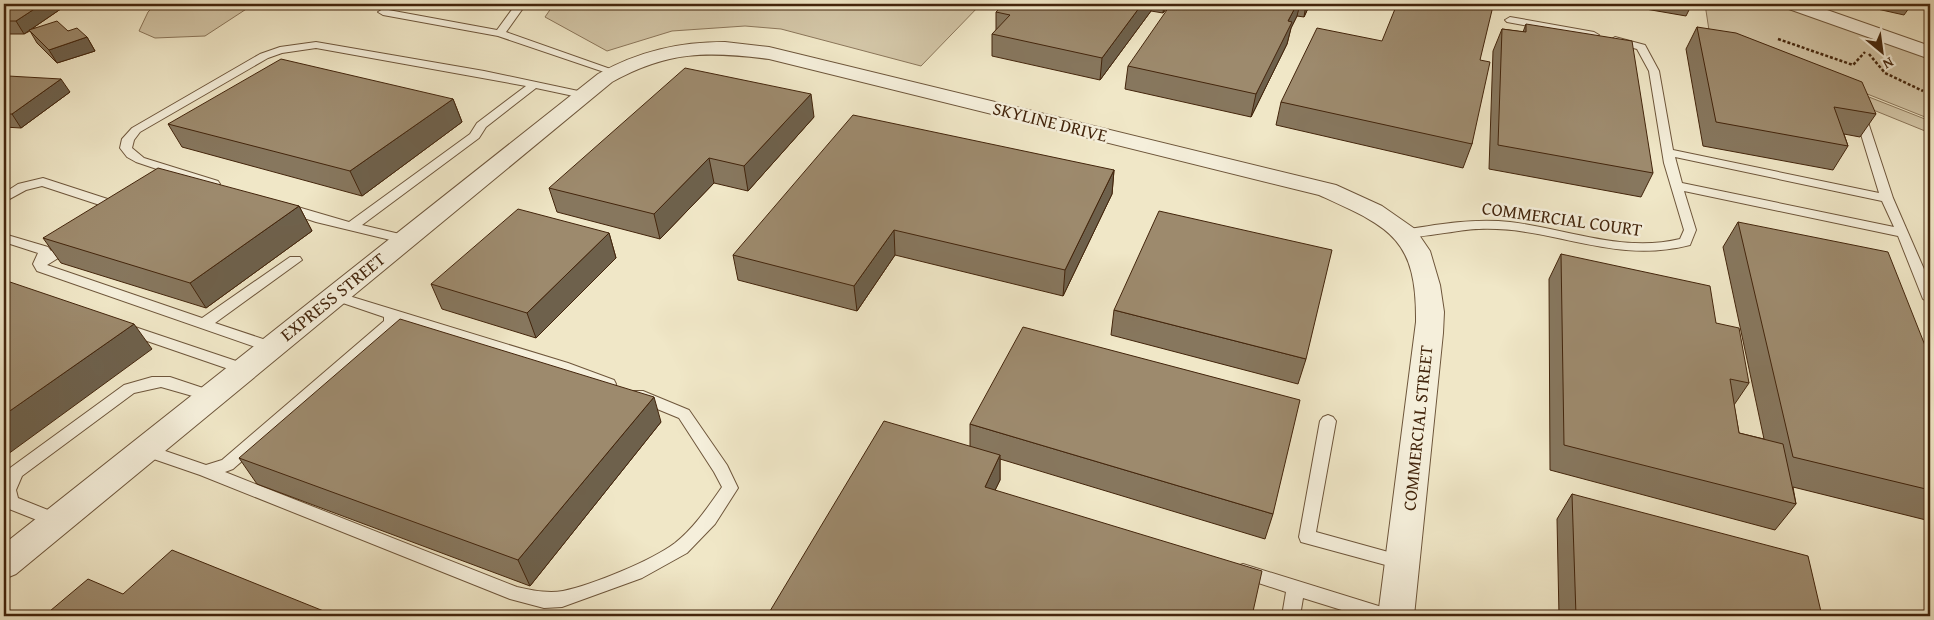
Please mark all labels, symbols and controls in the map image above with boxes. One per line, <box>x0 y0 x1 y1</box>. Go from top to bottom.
north arrow <box>1856 28 1906 78</box>
text: N <box>1879 52 1897 75</box>
street label: SKYLINE DRIVE <box>990 94 1110 149</box>
street label: COMMERCIAL COURT <box>1480 194 1644 243</box>
street label: EXPRESS STREET <box>274 246 391 348</box>
street label: COMMERCIAL STREET <box>1395 344 1440 512</box>

